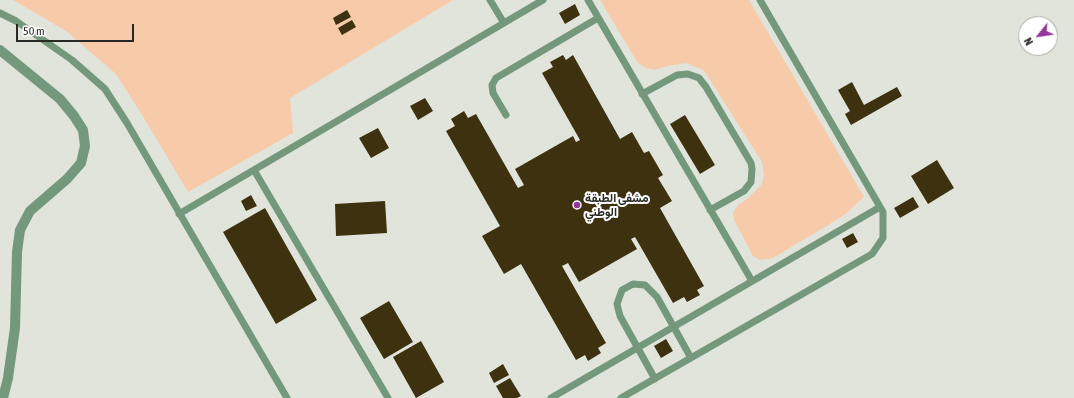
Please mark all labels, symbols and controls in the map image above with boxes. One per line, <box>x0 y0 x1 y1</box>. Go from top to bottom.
scale bar <box>18 16 136 42</box>
north arrow <box>1018 16 1058 56</box>
text: 50 m <box>23 24 45 38</box>
text: N <box>1022 36 1035 47</box>
place label: مشفى الطبقة الوطني <box>585 191 648 219</box>
marker: مشفى الطبقة الوطني <box>572 200 582 210</box>

